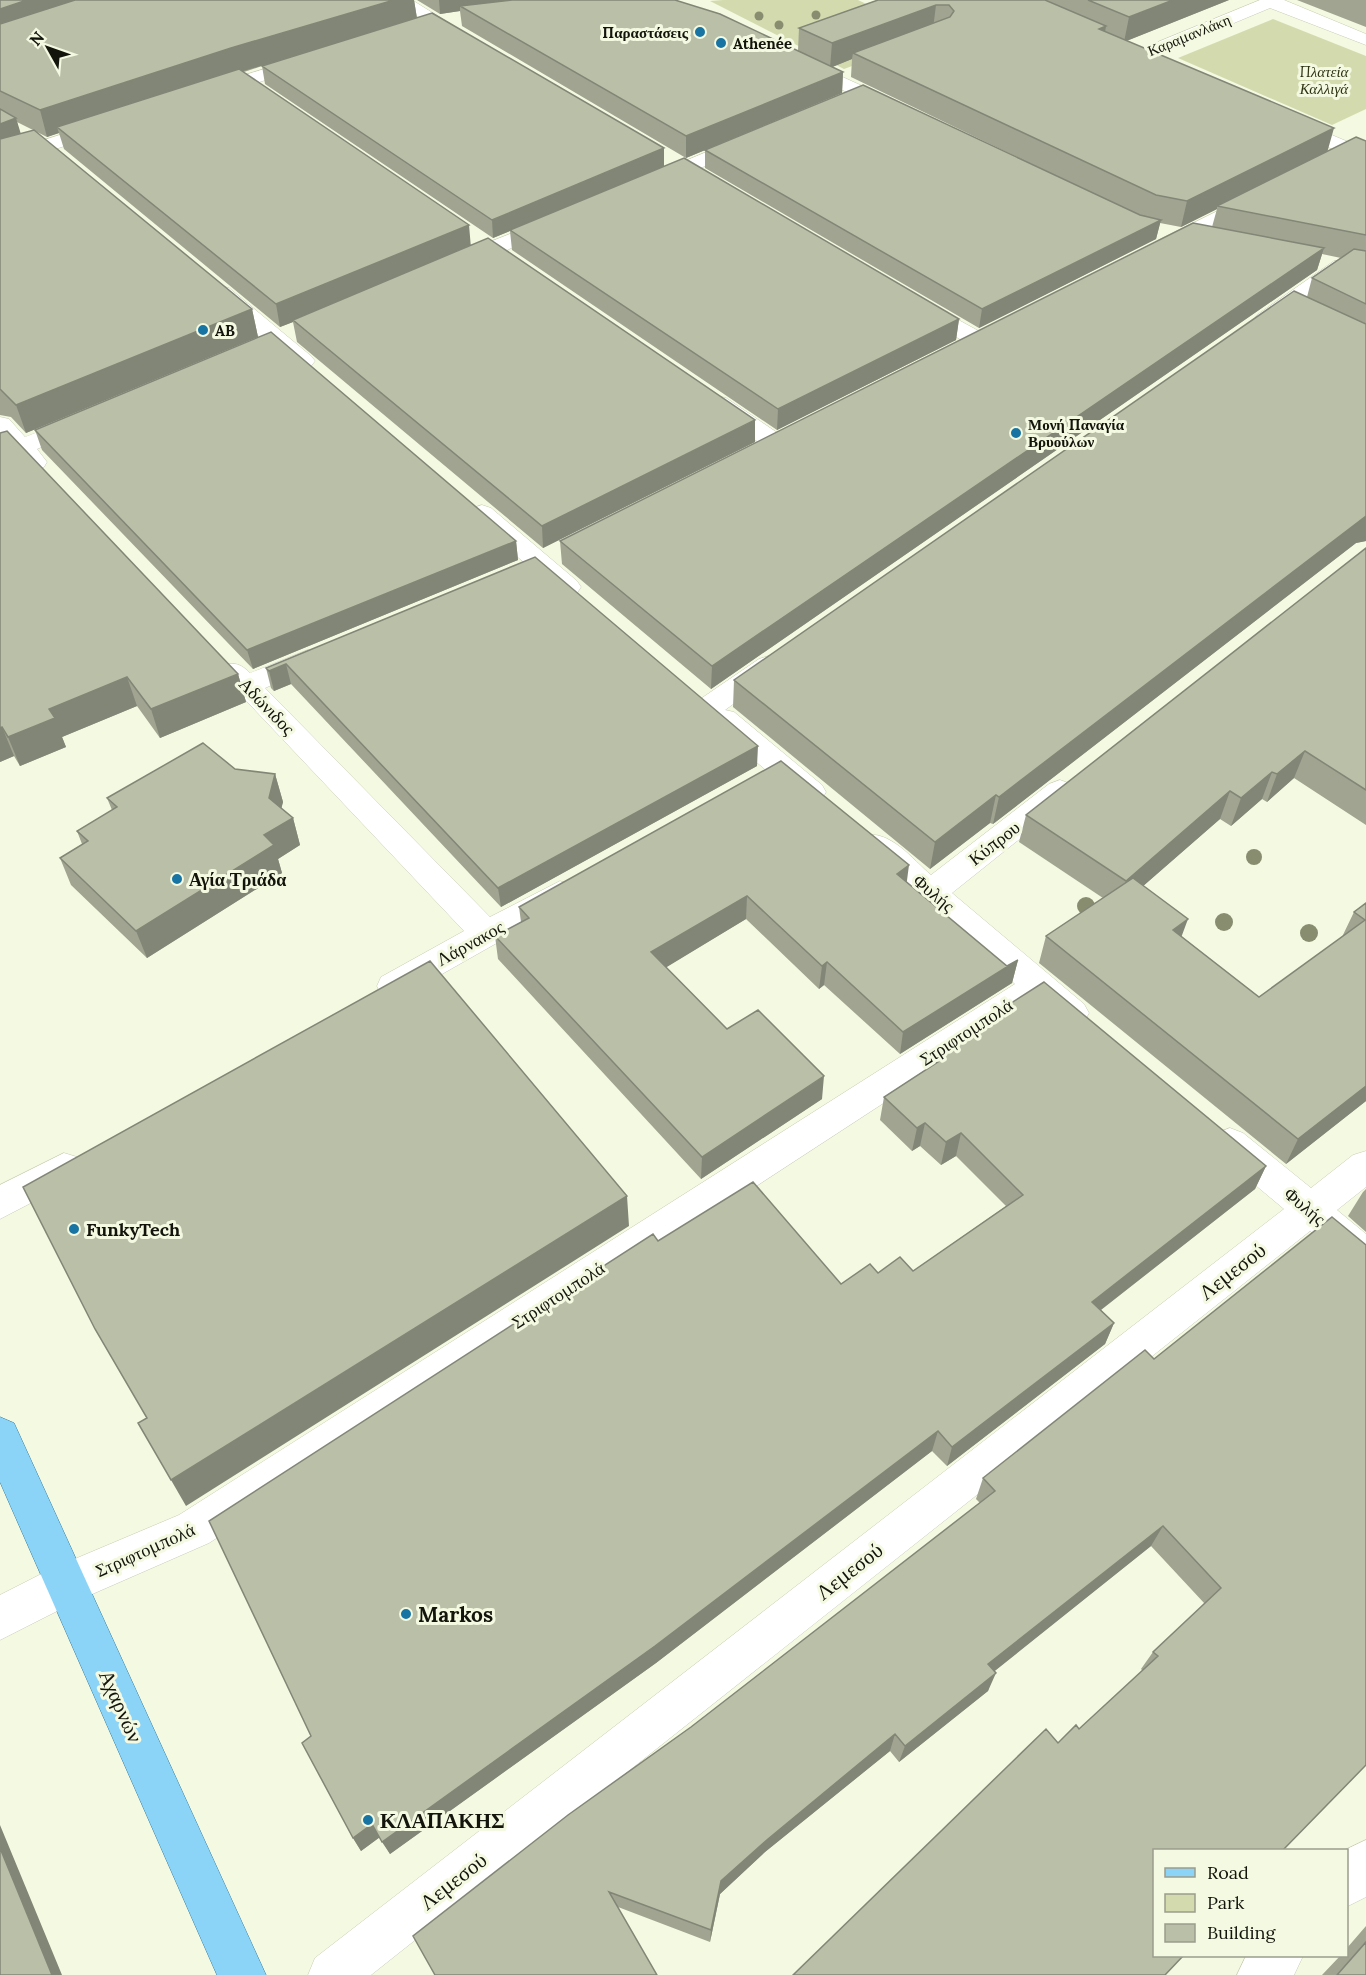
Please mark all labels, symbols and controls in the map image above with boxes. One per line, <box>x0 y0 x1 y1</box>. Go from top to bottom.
street label: Καραμανλάκη <box>1145 10 1233 60</box>
north arrow <box>18 18 78 78</box>
place label: Παραστάσεις <box>602 23 689 42</box>
marker: Παραστάσεις <box>693 25 707 39</box>
text: N <box>25 27 48 50</box>
place label: Athenée <box>733 34 792 53</box>
marker: Athenée <box>714 36 728 50</box>
park label: Πλατεία Καλλιγά <box>1299 62 1350 98</box>
place label: AB <box>215 321 235 340</box>
marker: AB <box>196 323 210 337</box>
place label: Μονή Παναγία Βρυούλων <box>1028 415 1125 451</box>
marker: Μονή Παναγία Βρυούλων <box>1009 426 1023 440</box>
street label: Αδώνιδος <box>234 673 300 739</box>
street label: Κύπρου <box>964 816 1024 870</box>
place label: Αγία Τριάδα <box>189 868 286 891</box>
street label: Φυλής <box>909 869 959 917</box>
marker: Αγία Τριάδα <box>170 872 184 886</box>
street label: Λάρνακος <box>432 915 508 971</box>
street label: Στριφτομπολά <box>915 993 1017 1071</box>
street label: Φυλής <box>1280 1182 1330 1230</box>
place label: FunkyTech <box>86 1218 180 1241</box>
marker: FunkyTech <box>67 1222 81 1236</box>
street label: Λεμεσού <box>1193 1236 1271 1306</box>
street label: Στριφτομπολά <box>507 1256 609 1334</box>
street label: Στριφτομπολά <box>92 1518 199 1582</box>
street label: Λεμεσού <box>810 1536 888 1606</box>
place label: Markos <box>418 1601 493 1628</box>
marker: Markos <box>399 1607 413 1621</box>
street label: Αχαρνών <box>93 1665 149 1747</box>
place label: ΚΛΑΠΑΚΗΣ <box>380 1807 505 1834</box>
marker: ΚΛΑΠΑΚΗΣ <box>361 1813 375 1827</box>
street label: Λεμεσού <box>414 1846 492 1916</box>
legend <box>1153 1849 1348 1957</box>
text: Road <box>1207 1861 1249 1884</box>
text: Park <box>1207 1891 1245 1914</box>
text: Building <box>1207 1921 1277 1944</box>

